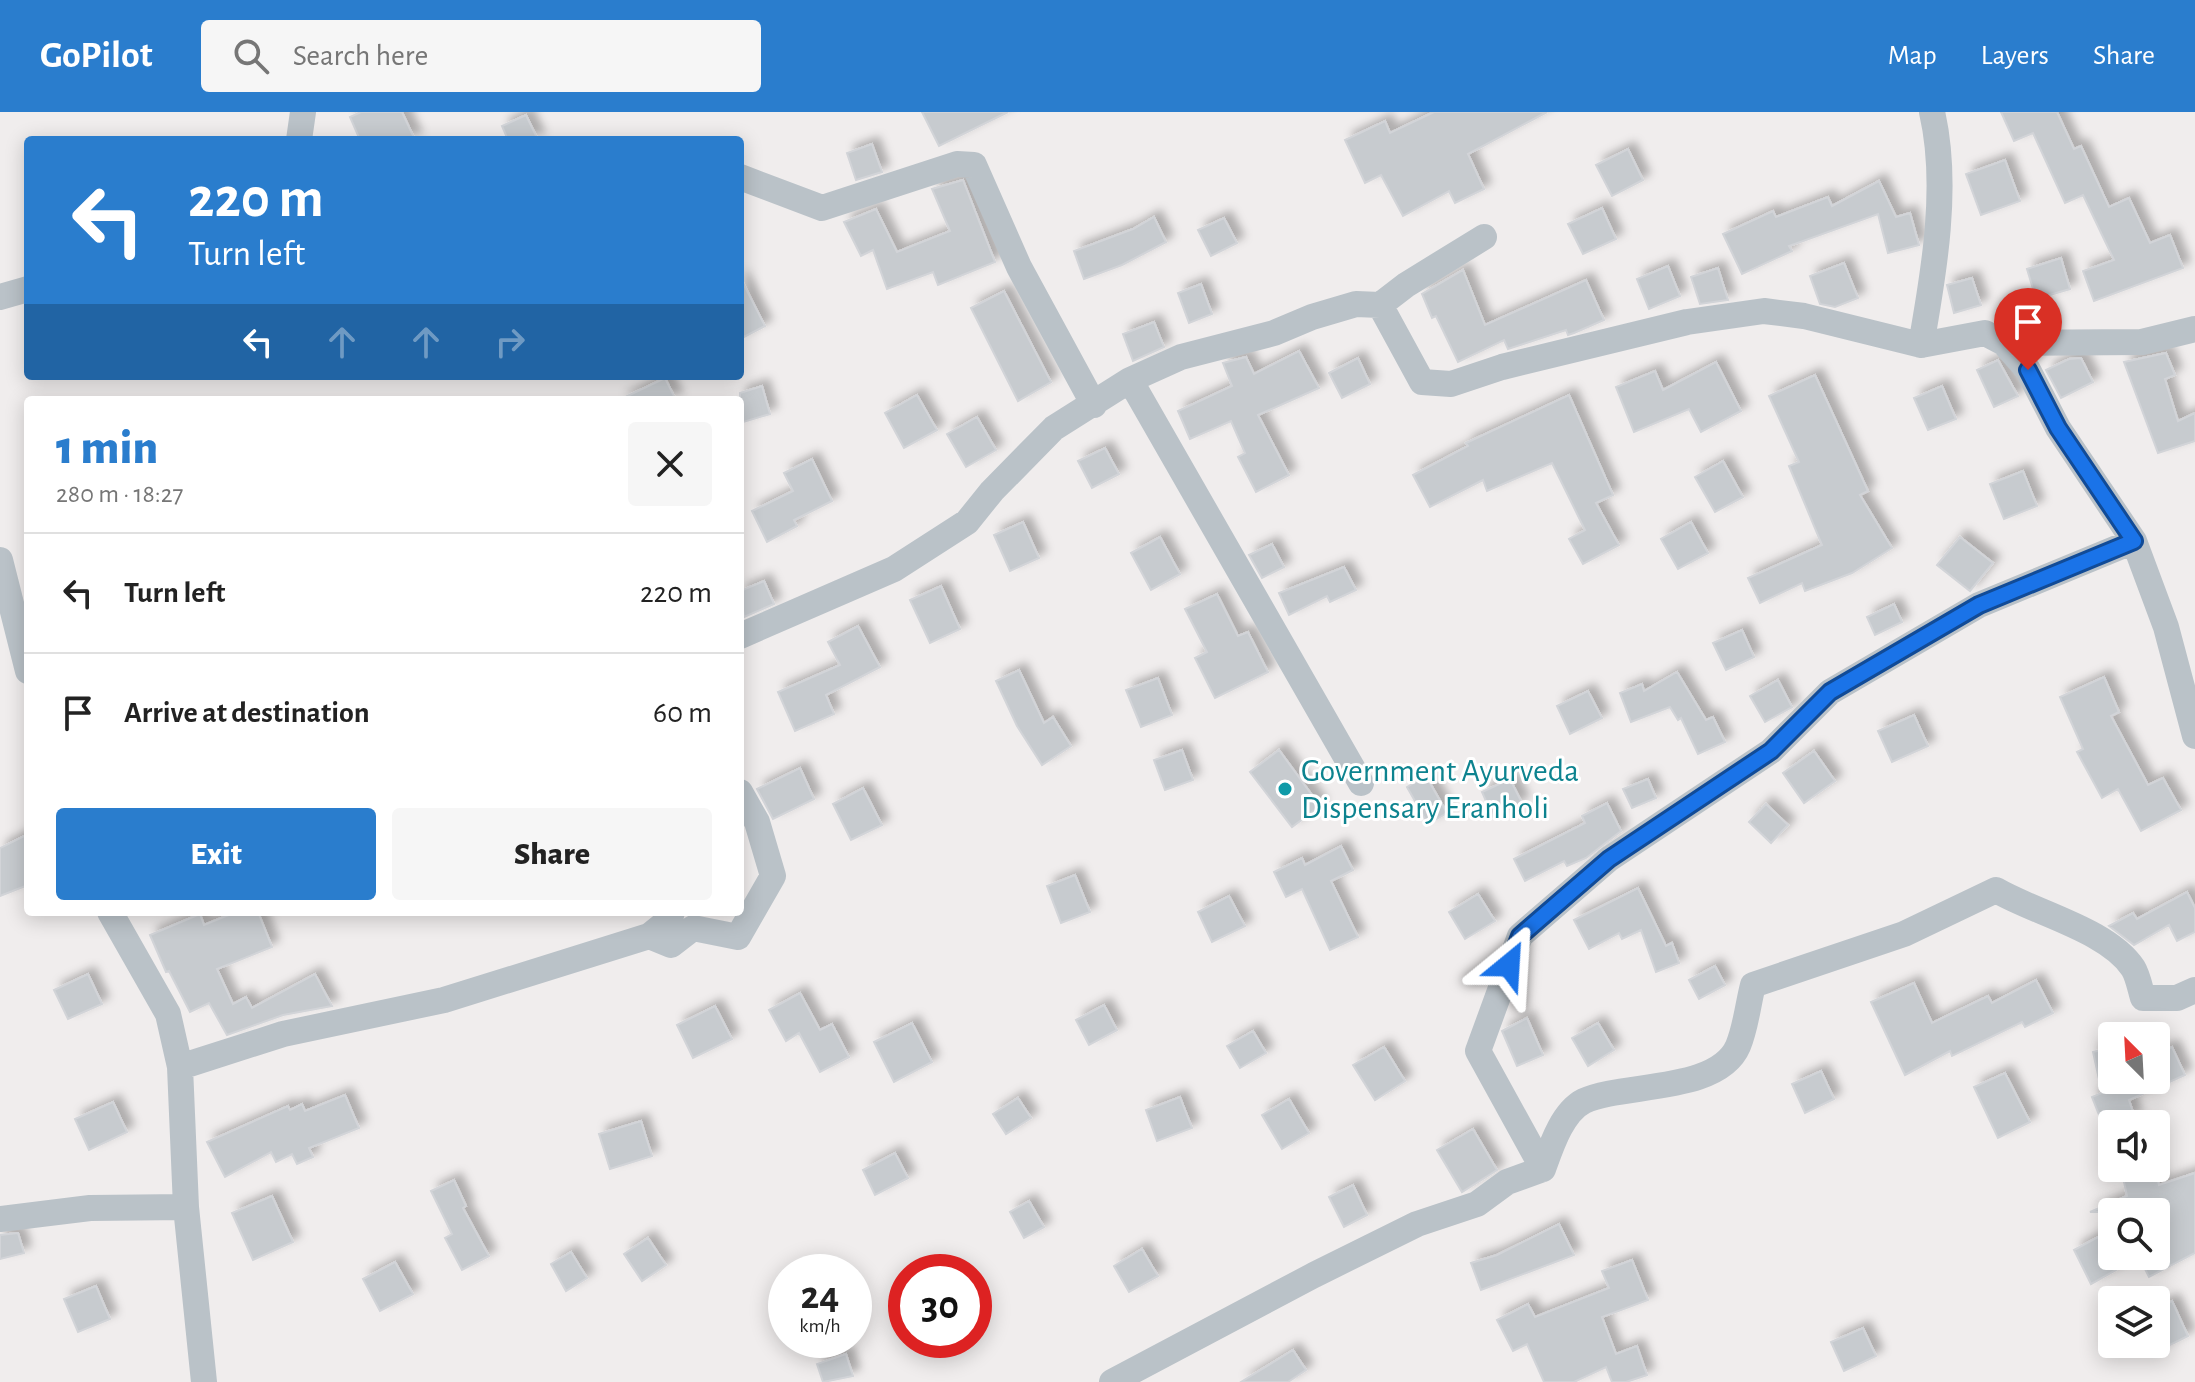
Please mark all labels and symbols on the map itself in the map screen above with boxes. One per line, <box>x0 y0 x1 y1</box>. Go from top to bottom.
pin <box>1994 288 2062 370</box>
place label: Government Ayurveda Dispensary Eranholi <box>1301 755 1579 824</box>
marker: Government Ayurveda Dispensary Eranholi <box>1276 780 1294 798</box>
position arrow <box>1467 923 1551 1007</box>
north arrow <box>2098 1022 2170 1094</box>
speed limit sign: 30 <box>888 1254 992 1358</box>

